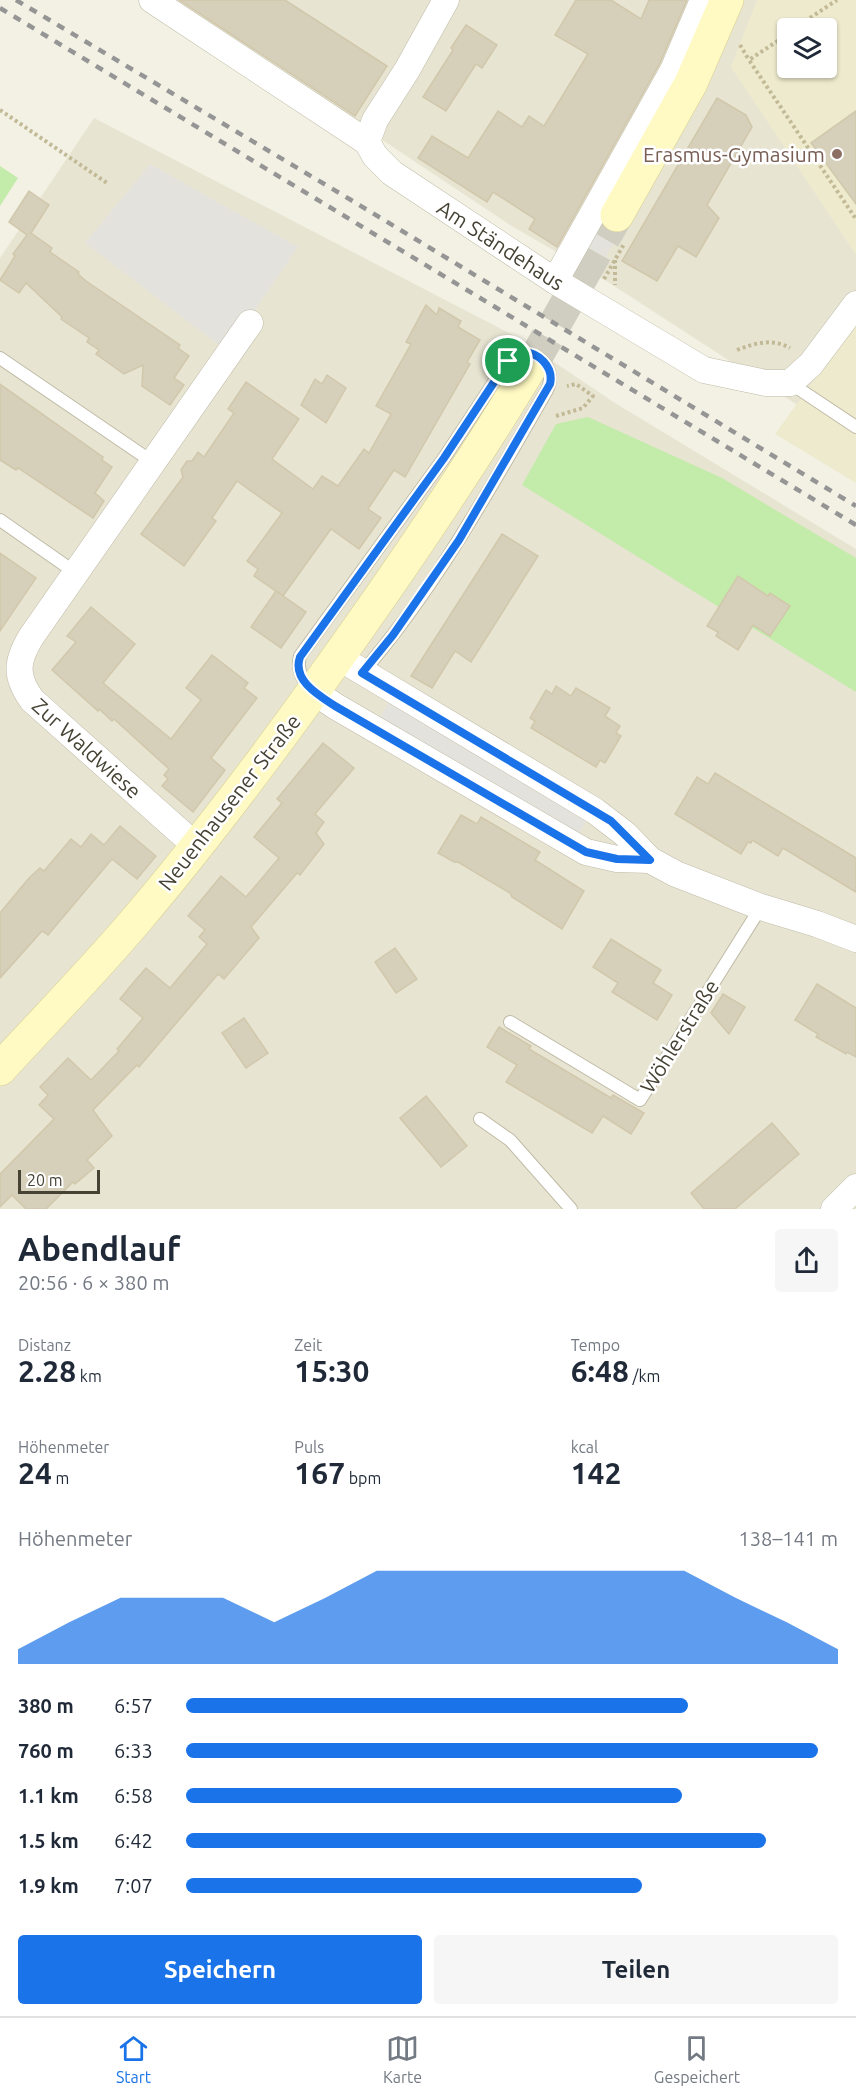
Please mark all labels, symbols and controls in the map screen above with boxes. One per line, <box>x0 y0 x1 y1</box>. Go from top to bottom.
map controls <box>777 18 837 78</box>
button: layers <box>777 18 837 78</box>
place label: Erasmus-Gymasium <box>643 142 825 166</box>
marker: Erasmus-Gymasium <box>830 147 844 161</box>
street label: Am Ständehaus <box>433 195 569 295</box>
pin <box>482 335 533 386</box>
icon: arrive <box>491 344 524 377</box>
street label: Zur Waldwiese <box>28 693 146 803</box>
street label: Neuenhausener Straße <box>153 709 305 895</box>
street label: Wöhlerstraße <box>635 975 723 1097</box>
scale bar <box>18 1167 100 1194</box>
text: 20 m <box>27 1171 63 1189</box>
button: share <box>775 1229 838 1292</box>
text: Abendlauf <box>18 1230 180 1267</box>
text: 20:56 · 6 × 380 m <box>18 1271 170 1294</box>
text: Distanz <box>18 1336 71 1354</box>
text: Zeit <box>294 1336 322 1354</box>
text: Tempo <box>571 1336 620 1354</box>
text: 2.28 <box>18 1354 76 1388</box>
text: 15:30 <box>294 1354 369 1388</box>
text: 6:48 <box>571 1354 629 1388</box>
text: km <box>76 1367 102 1385</box>
text: /km <box>629 1367 660 1385</box>
text: Höhenmeter <box>18 1438 109 1456</box>
text: Puls <box>294 1438 324 1456</box>
text: kcal <box>571 1438 598 1456</box>
text: 24 <box>18 1456 52 1490</box>
text: 167 <box>294 1456 345 1490</box>
text: 142 <box>571 1456 621 1490</box>
text: m <box>52 1469 69 1487</box>
text: bpm <box>345 1469 381 1487</box>
text: Höhenmeter <box>18 1527 132 1550</box>
text: 138–141 m <box>739 1527 838 1550</box>
text: 380 m <box>18 1694 74 1717</box>
text: 6:57 <box>114 1694 153 1717</box>
text: 760 m <box>18 1739 74 1762</box>
text: 6:33 <box>114 1739 153 1762</box>
text: 1.1 km <box>18 1784 79 1807</box>
text: 6:58 <box>114 1784 153 1807</box>
text: 1.5 km <box>18 1829 79 1852</box>
text: 6:42 <box>114 1829 153 1852</box>
text: 1.9 km <box>18 1874 79 1897</box>
text: 7:07 <box>114 1874 153 1897</box>
button: Speichern <box>18 1935 422 2004</box>
button: Teilen <box>434 1935 838 2004</box>
tab: Start <box>116 2032 151 2086</box>
tab: Karte <box>383 2032 422 2086</box>
tab: Gespeichert <box>654 2032 740 2086</box>

